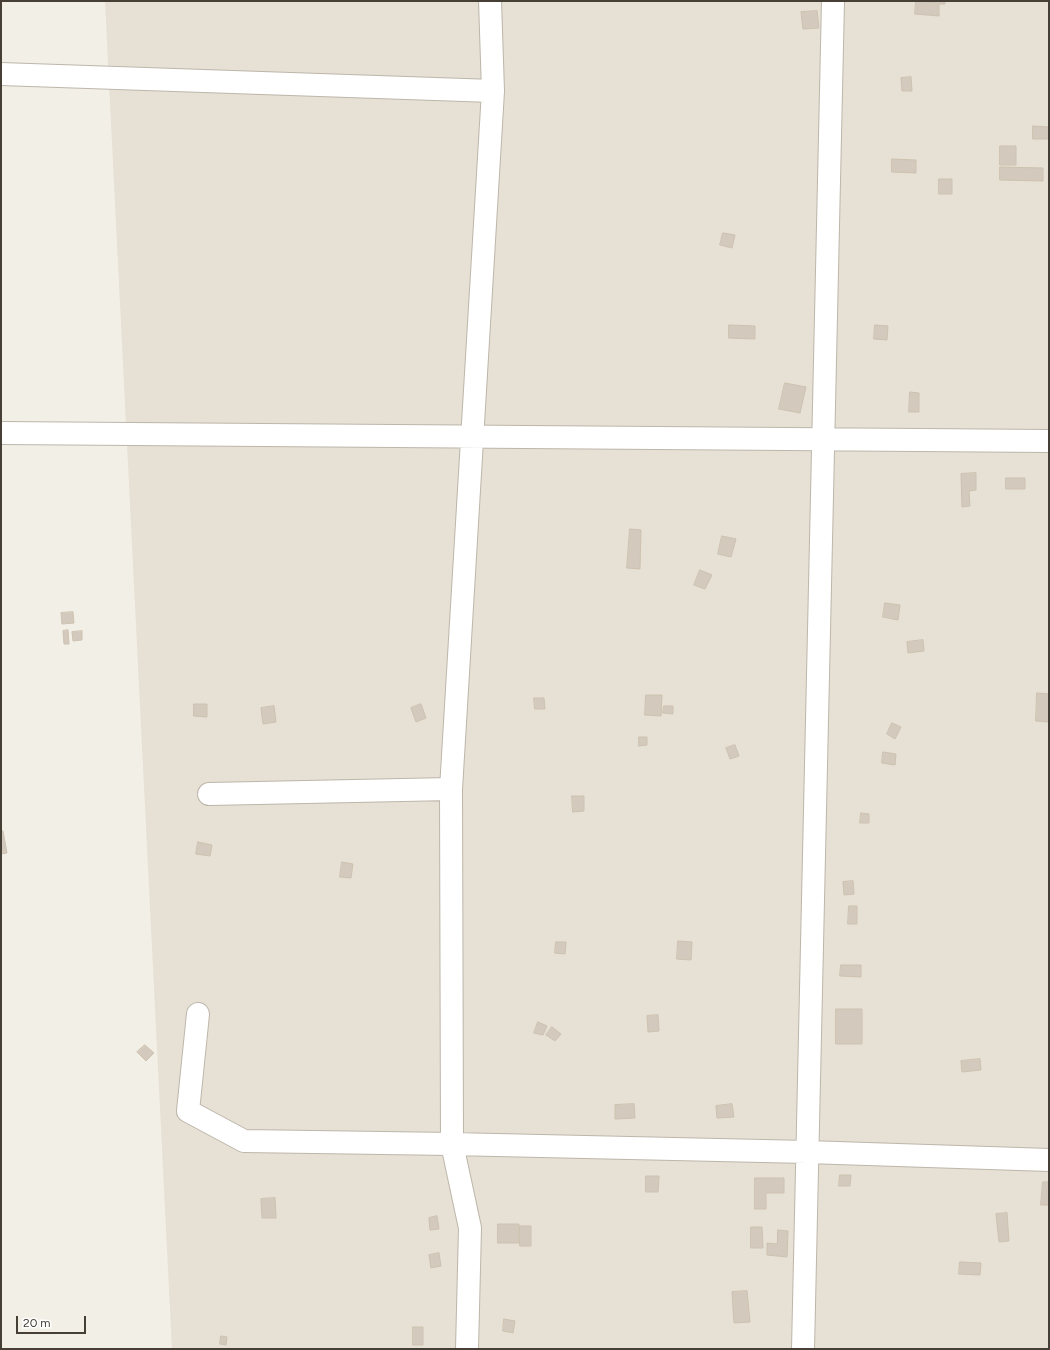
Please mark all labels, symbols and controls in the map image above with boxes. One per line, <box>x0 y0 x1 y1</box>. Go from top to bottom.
scale bar <box>18 1308 88 1334</box>
text: 20 m <box>23 1316 51 1330</box>

